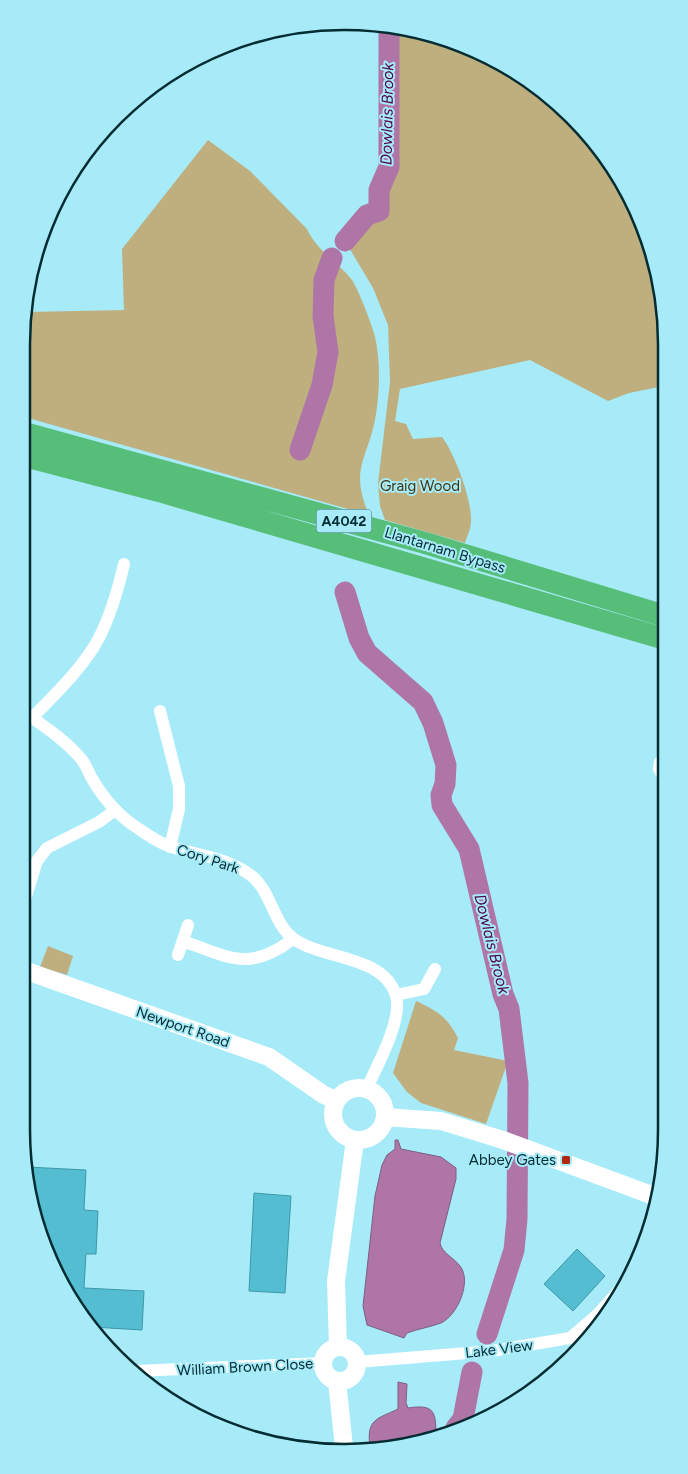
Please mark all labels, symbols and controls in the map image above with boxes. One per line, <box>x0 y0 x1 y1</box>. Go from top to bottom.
water label: Dowlais Brook <box>377 61 397 165</box>
park label: Graig Wood <box>380 477 460 495</box>
road number: A4042 <box>316 510 372 532</box>
street label: Llantarnam Bypass <box>382 523 508 577</box>
street label: Cory Park <box>174 840 242 878</box>
water label: Dowlais Brook <box>470 892 514 997</box>
street label: Newport Road <box>134 1003 232 1051</box>
place label: Abbey Gates <box>469 1151 556 1169</box>
marker: Abbey Gates <box>560 1154 572 1166</box>
street label: Lake View <box>464 1336 534 1362</box>
street label: William Brown Close <box>176 1354 314 1380</box>

